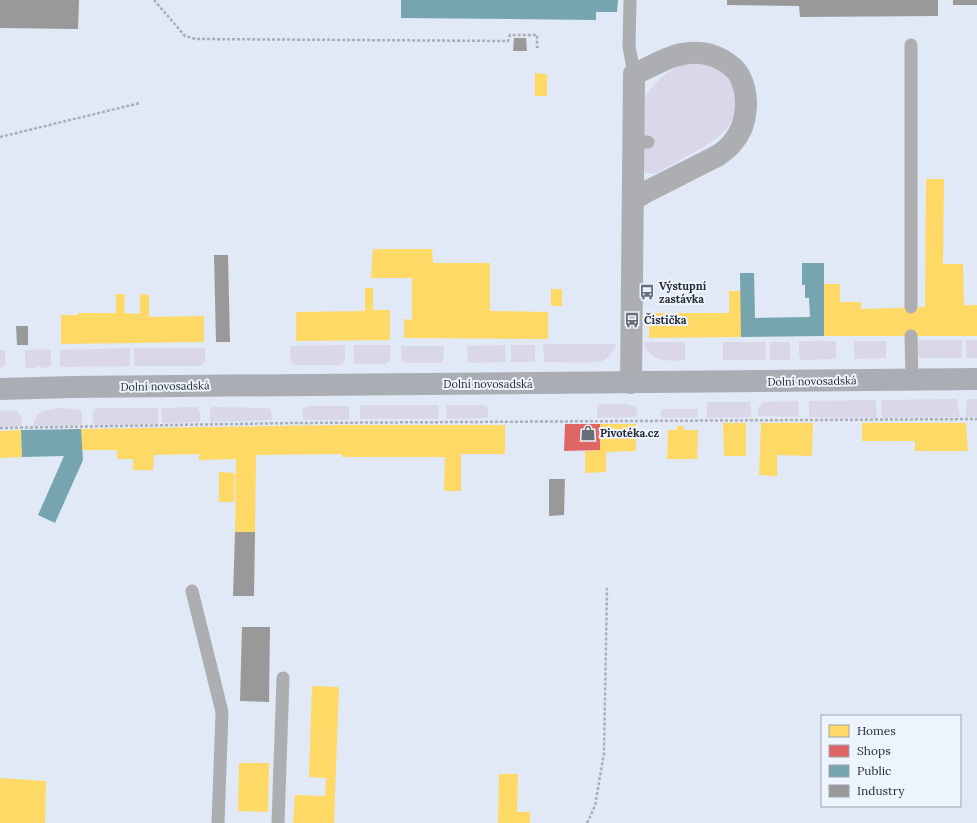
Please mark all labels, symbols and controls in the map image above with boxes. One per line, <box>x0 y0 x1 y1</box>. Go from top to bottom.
place label: Výstupní zastávka <box>659 279 707 306</box>
bus stop icon: Výstupní zastávka <box>638 283 656 301</box>
bus stop icon: Čistička <box>623 311 641 329</box>
place label: Čistička <box>644 312 687 327</box>
street label: Dolní novosadská <box>767 373 857 389</box>
street label: Dolní novosadská <box>443 377 533 391</box>
street label: Dolní novosadská <box>120 378 210 394</box>
shop icon: Pivotéka.cz <box>579 424 597 442</box>
place label: Pivotéka.cz <box>600 426 660 440</box>
legend <box>821 715 961 807</box>
text: Homes <box>857 723 896 738</box>
text: Shops <box>857 743 891 758</box>
text: Public <box>857 763 891 778</box>
text: Industry <box>857 783 905 798</box>

